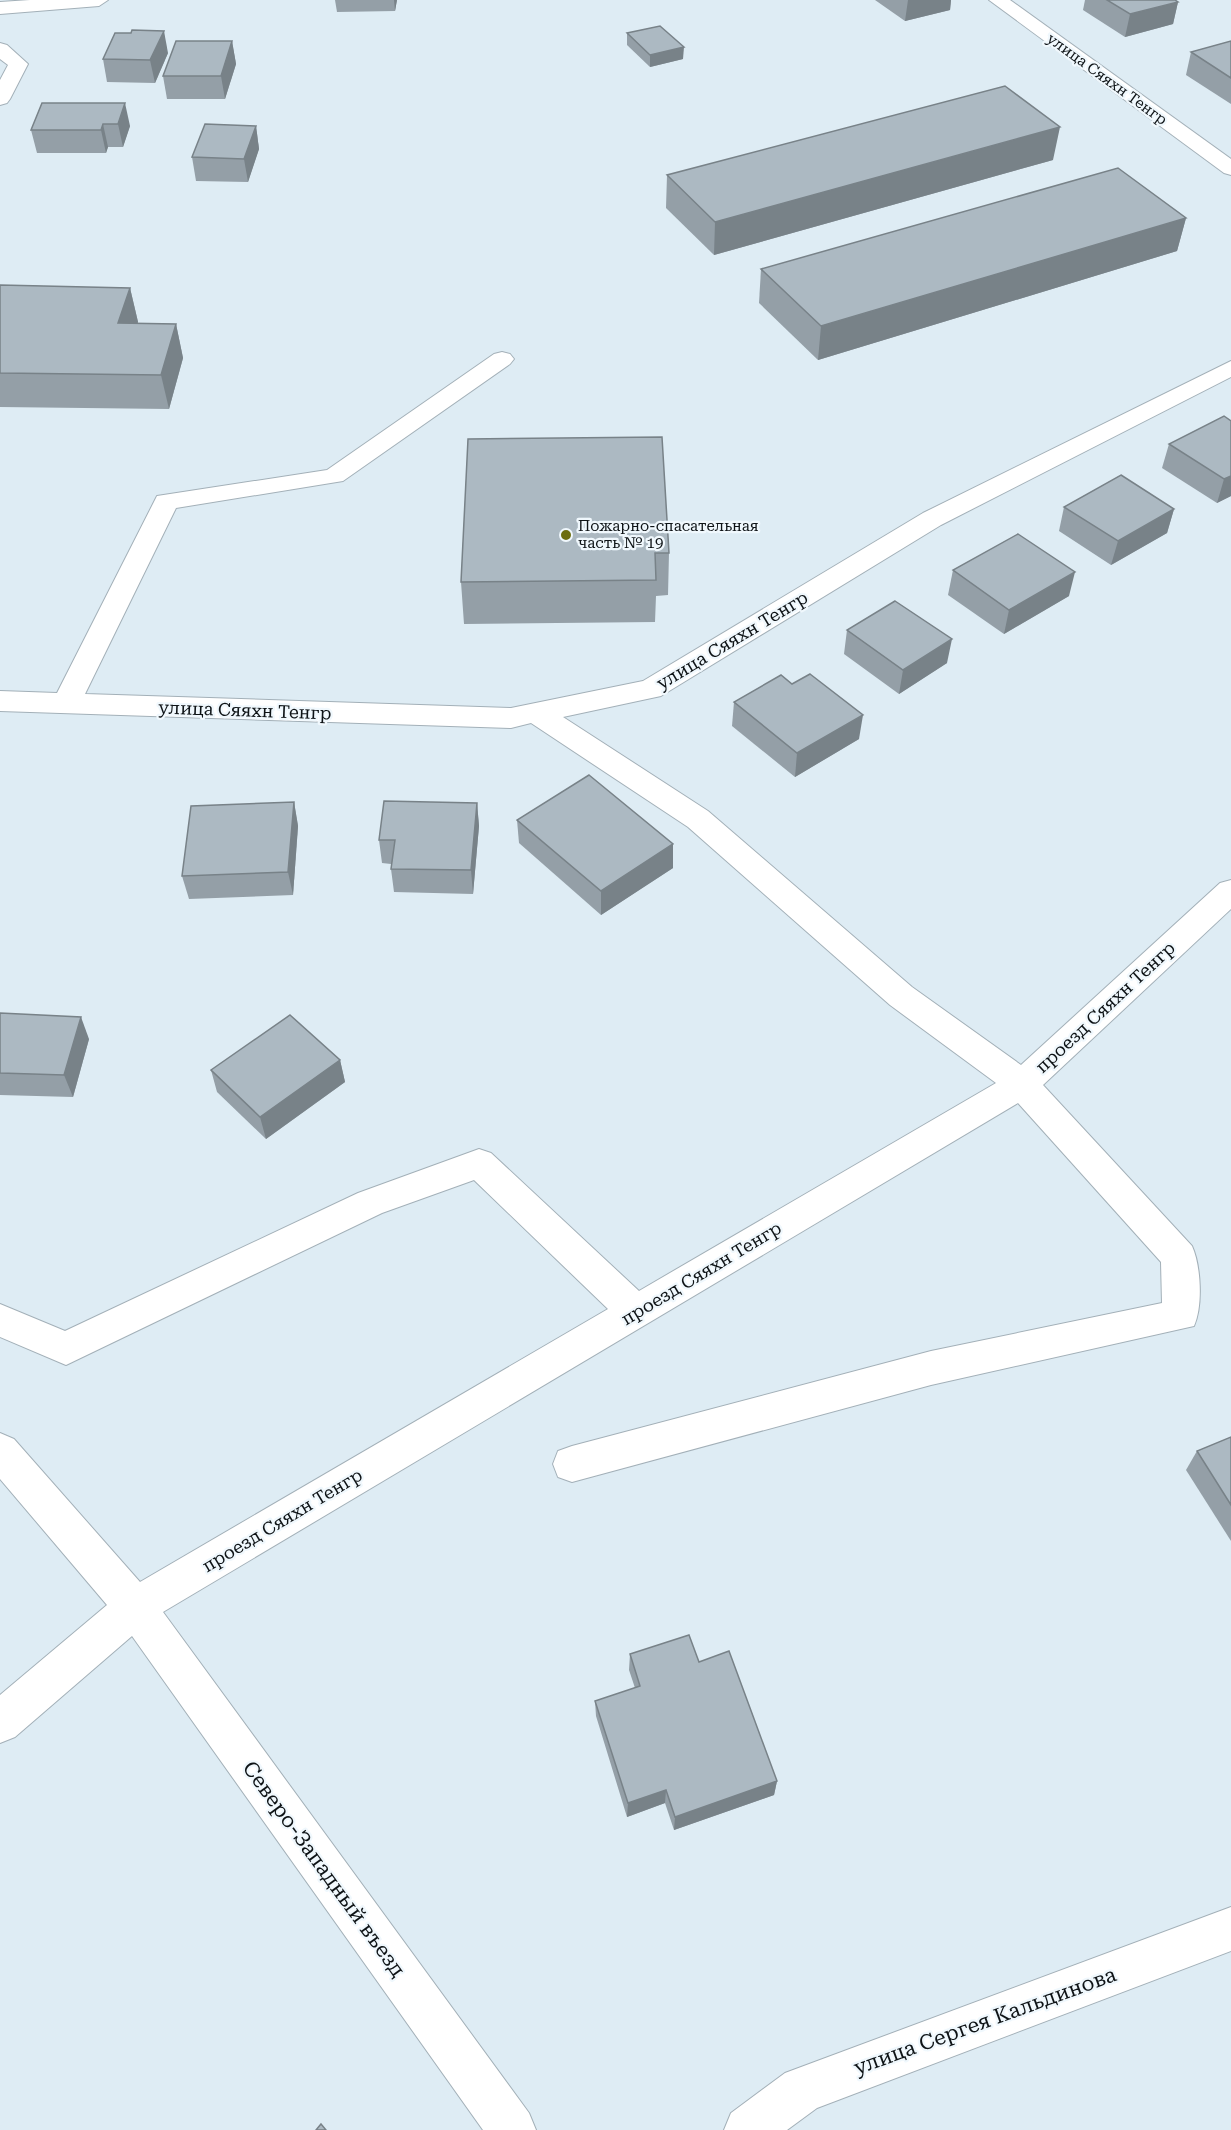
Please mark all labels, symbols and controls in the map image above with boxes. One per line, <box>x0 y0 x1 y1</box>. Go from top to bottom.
street label: улица Сяяхн Тенгр <box>1043 29 1171 129</box>
place label: Пожарно-спасательная часть № 19 <box>578 517 759 552</box>
marker: Пожарно-спасательная часть № 19 <box>559 528 573 542</box>
street label: улица Сяяхн Тенгр <box>652 586 812 694</box>
street label: улица Сяяхн Тенгр <box>158 696 332 724</box>
street label: проезд Сяяхн Тенгр <box>1031 937 1179 1077</box>
street label: проезд Сяяхн Тенгр <box>617 1217 785 1329</box>
street label: проезд Сяяхн Тенгр <box>198 1464 366 1576</box>
street label: Северо-Западный въезд <box>238 1757 410 1981</box>
street label: улица Сергея Кальдинова <box>850 1962 1120 2080</box>

